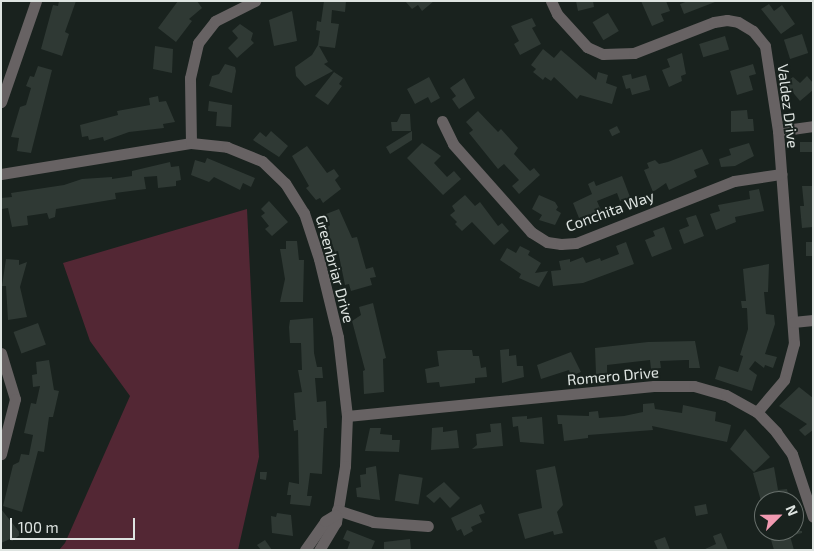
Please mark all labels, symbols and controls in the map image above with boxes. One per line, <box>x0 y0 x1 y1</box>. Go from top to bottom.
street label: Valdez Drive <box>774 63 802 149</box>
street label: Conchita Way <box>563 187 657 235</box>
street label: Greenbriar Drive <box>312 213 358 325</box>
street label: Romero Drive <box>566 363 660 389</box>
north arrow <box>754 491 804 541</box>
text: N <box>783 502 802 518</box>
scale bar <box>12 508 138 540</box>
text: 100 m <box>18 518 59 536</box>

